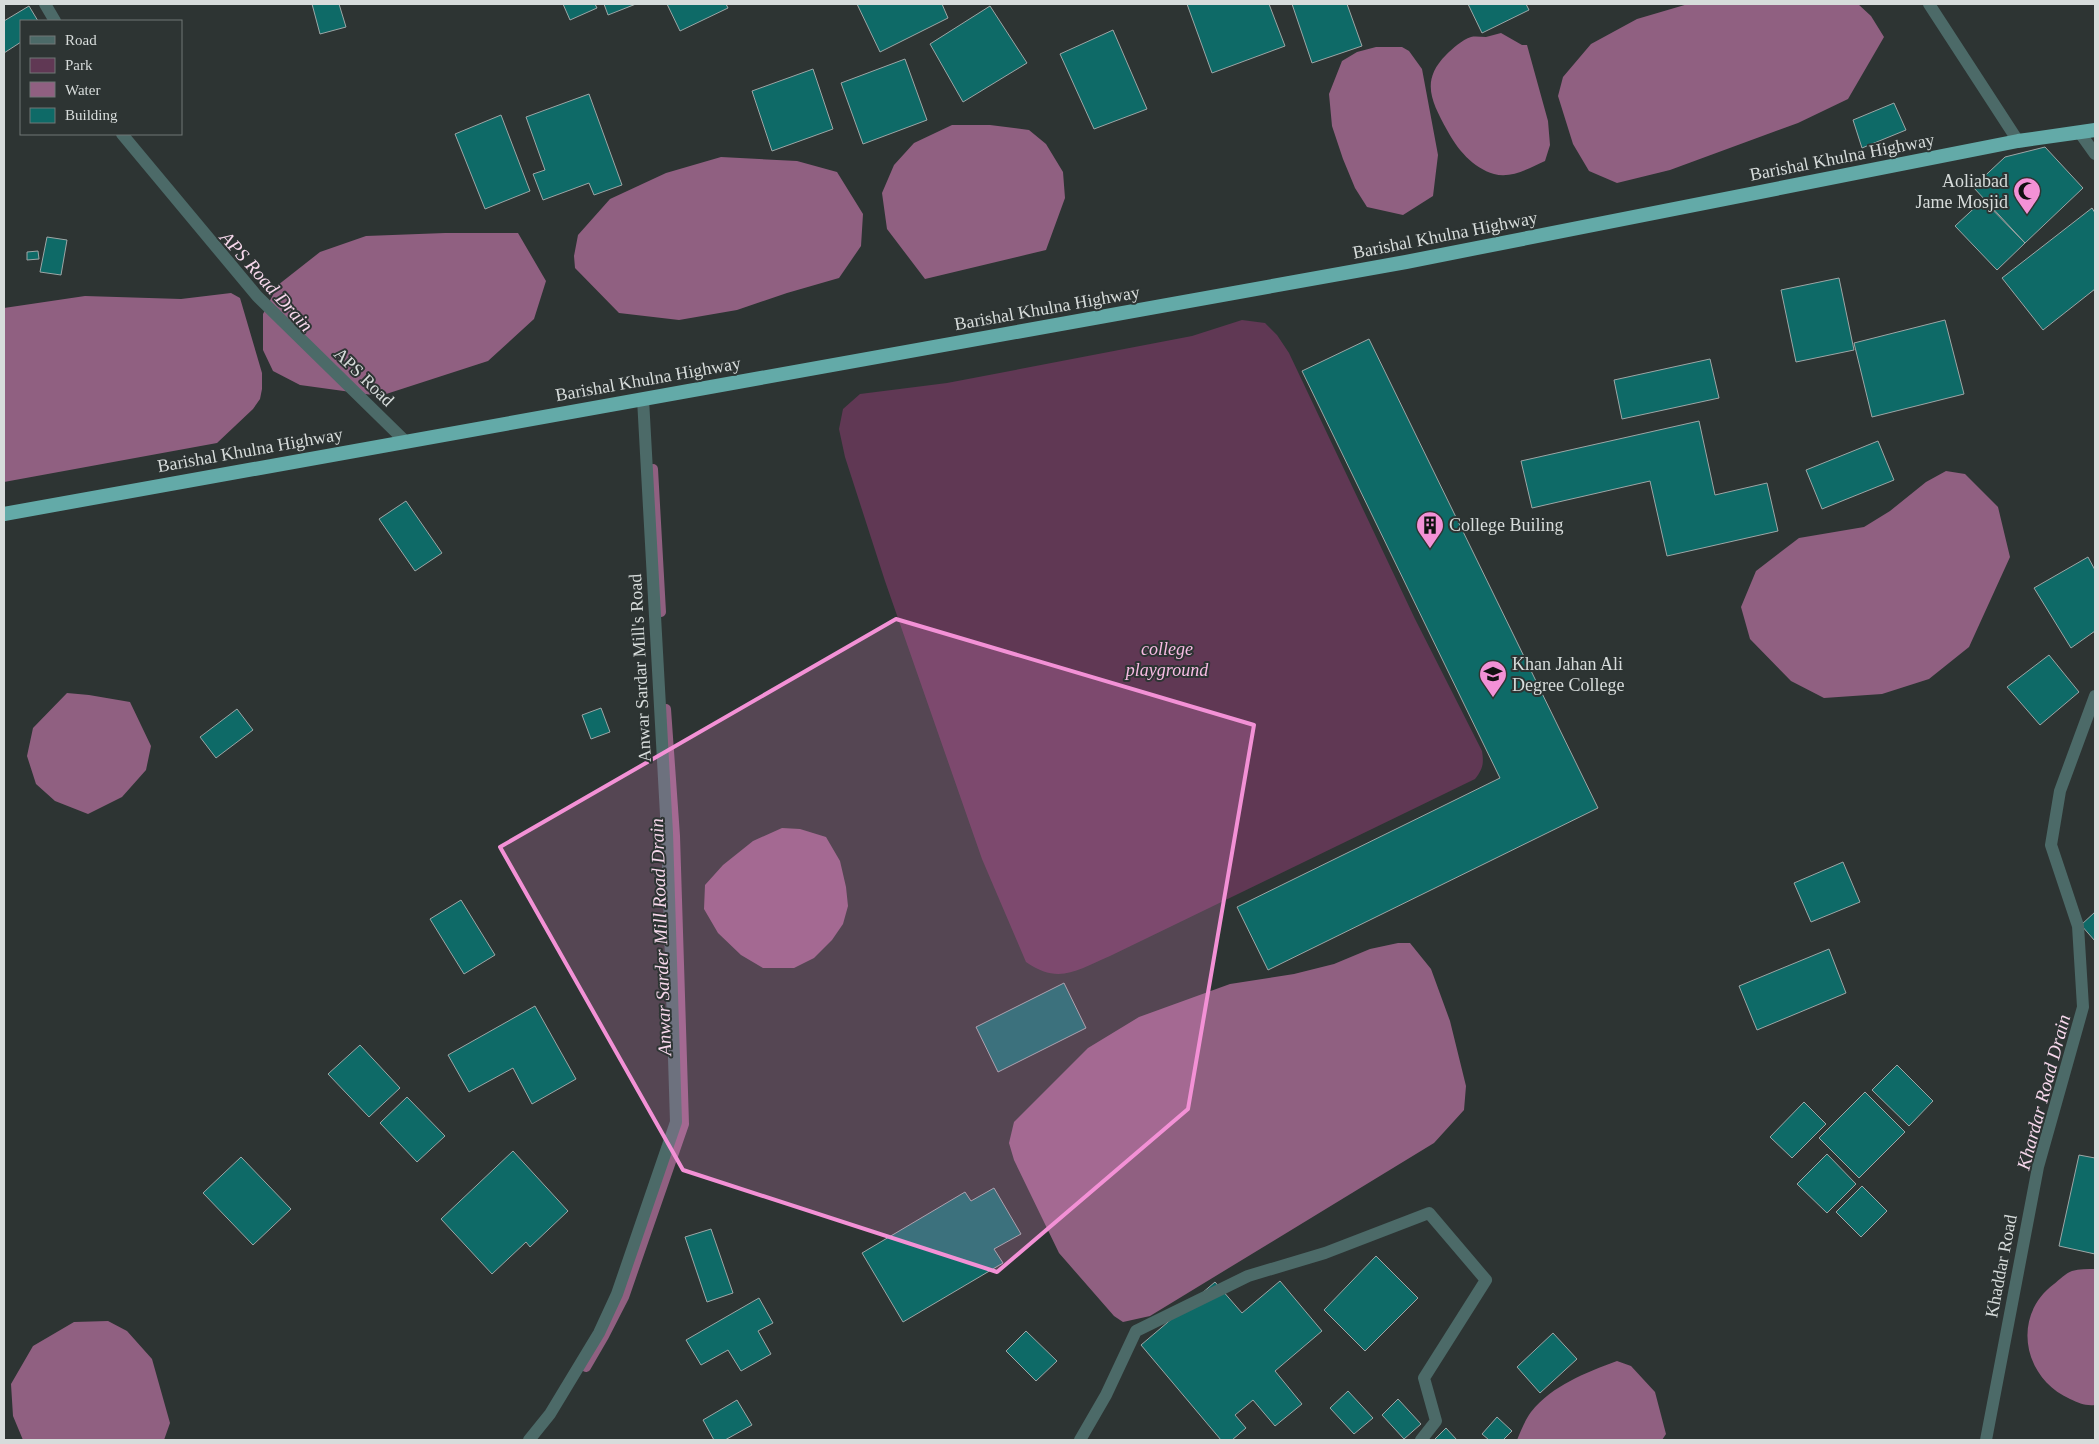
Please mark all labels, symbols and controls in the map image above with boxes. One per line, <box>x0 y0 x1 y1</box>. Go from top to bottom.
legend <box>20 20 182 135</box>
text: Road <box>65 32 97 48</box>
text: Park <box>65 57 93 73</box>
text: Water <box>65 82 100 98</box>
text: Building <box>65 107 118 123</box>
street label: Barishal Khulna Highway <box>1748 129 1936 185</box>
place label: Aoliabad Jame Mosjid <box>1916 171 2008 212</box>
mosque icon: Aoliabad Jame Mosjid <box>2012 176 2042 215</box>
street label: Barishal Khulna Highway <box>1351 207 1539 263</box>
water label: APS Road Drain <box>215 225 317 336</box>
street label: Barishal Khulna Highway <box>953 282 1141 334</box>
street label: APS Road <box>330 344 398 410</box>
street label: Barishal Khulna Highway <box>554 353 742 405</box>
street label: Barishal Khulna Highway <box>156 424 344 476</box>
building icon: College Builing <box>1415 510 1445 549</box>
place label: College Builing <box>1449 515 1564 535</box>
street label: Anwar Sardar Mill's Road <box>625 573 655 763</box>
park label: college playground <box>1124 639 1209 680</box>
place label: Khan Jahan Ali Degree College <box>1512 654 1624 695</box>
school or university icon: Khan Jahan Ali Degree College <box>1478 659 1508 698</box>
water label: Anwar Sarder Mill Road Drain <box>646 818 675 1058</box>
water label: Khardar Road Drain <box>2012 1012 2074 1173</box>
street label: Khaddar Road <box>1981 1213 2021 1319</box>

